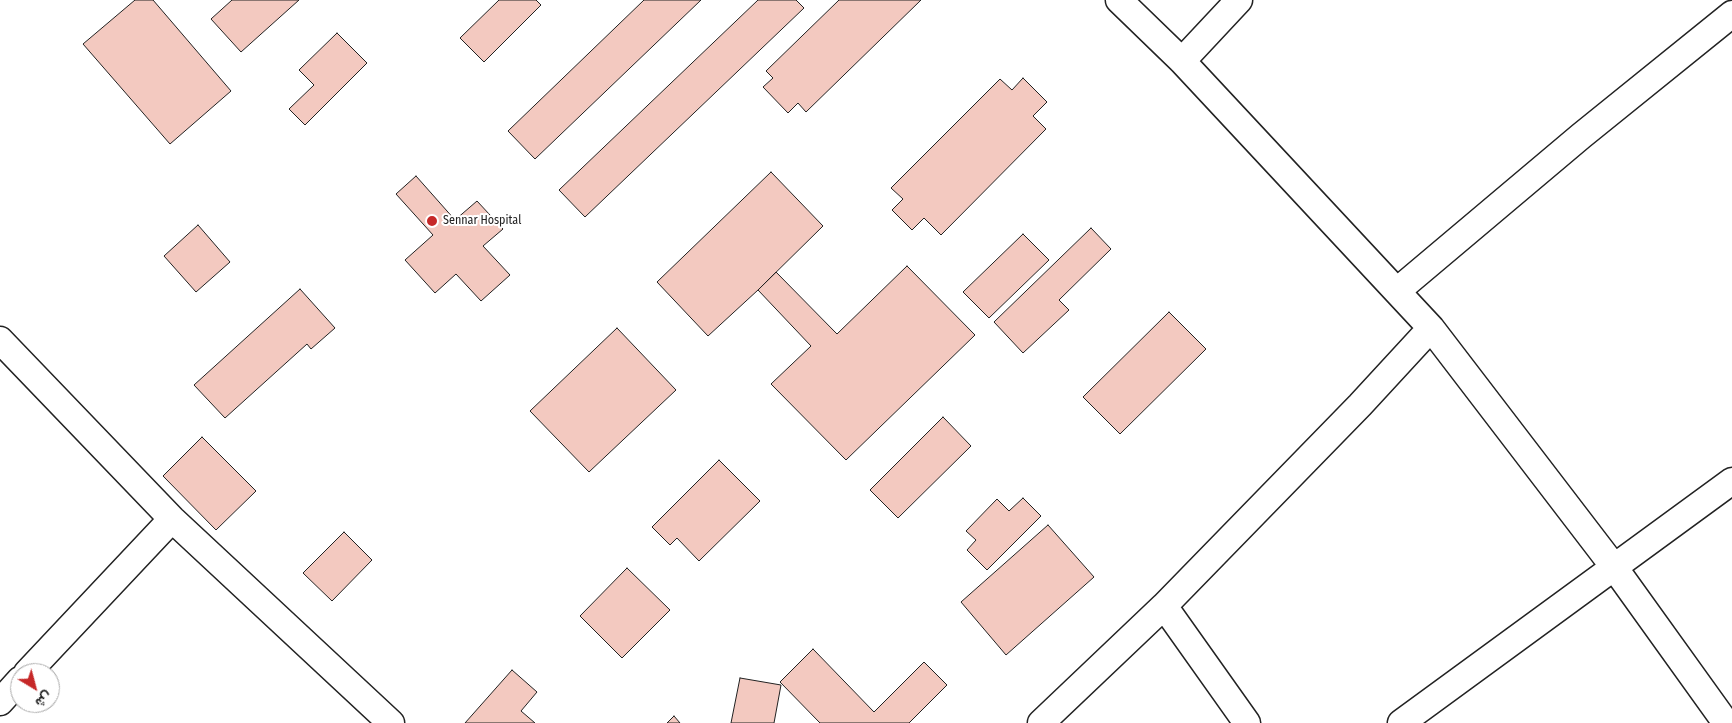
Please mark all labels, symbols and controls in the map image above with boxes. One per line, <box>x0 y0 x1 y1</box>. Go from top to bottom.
marker: Sennar Hospital <box>425 214 439 228</box>
place label: Sennar Hospital <box>443 214 521 228</box>
north arrow <box>10 663 60 713</box>
text: ش <box>32 688 56 711</box>

